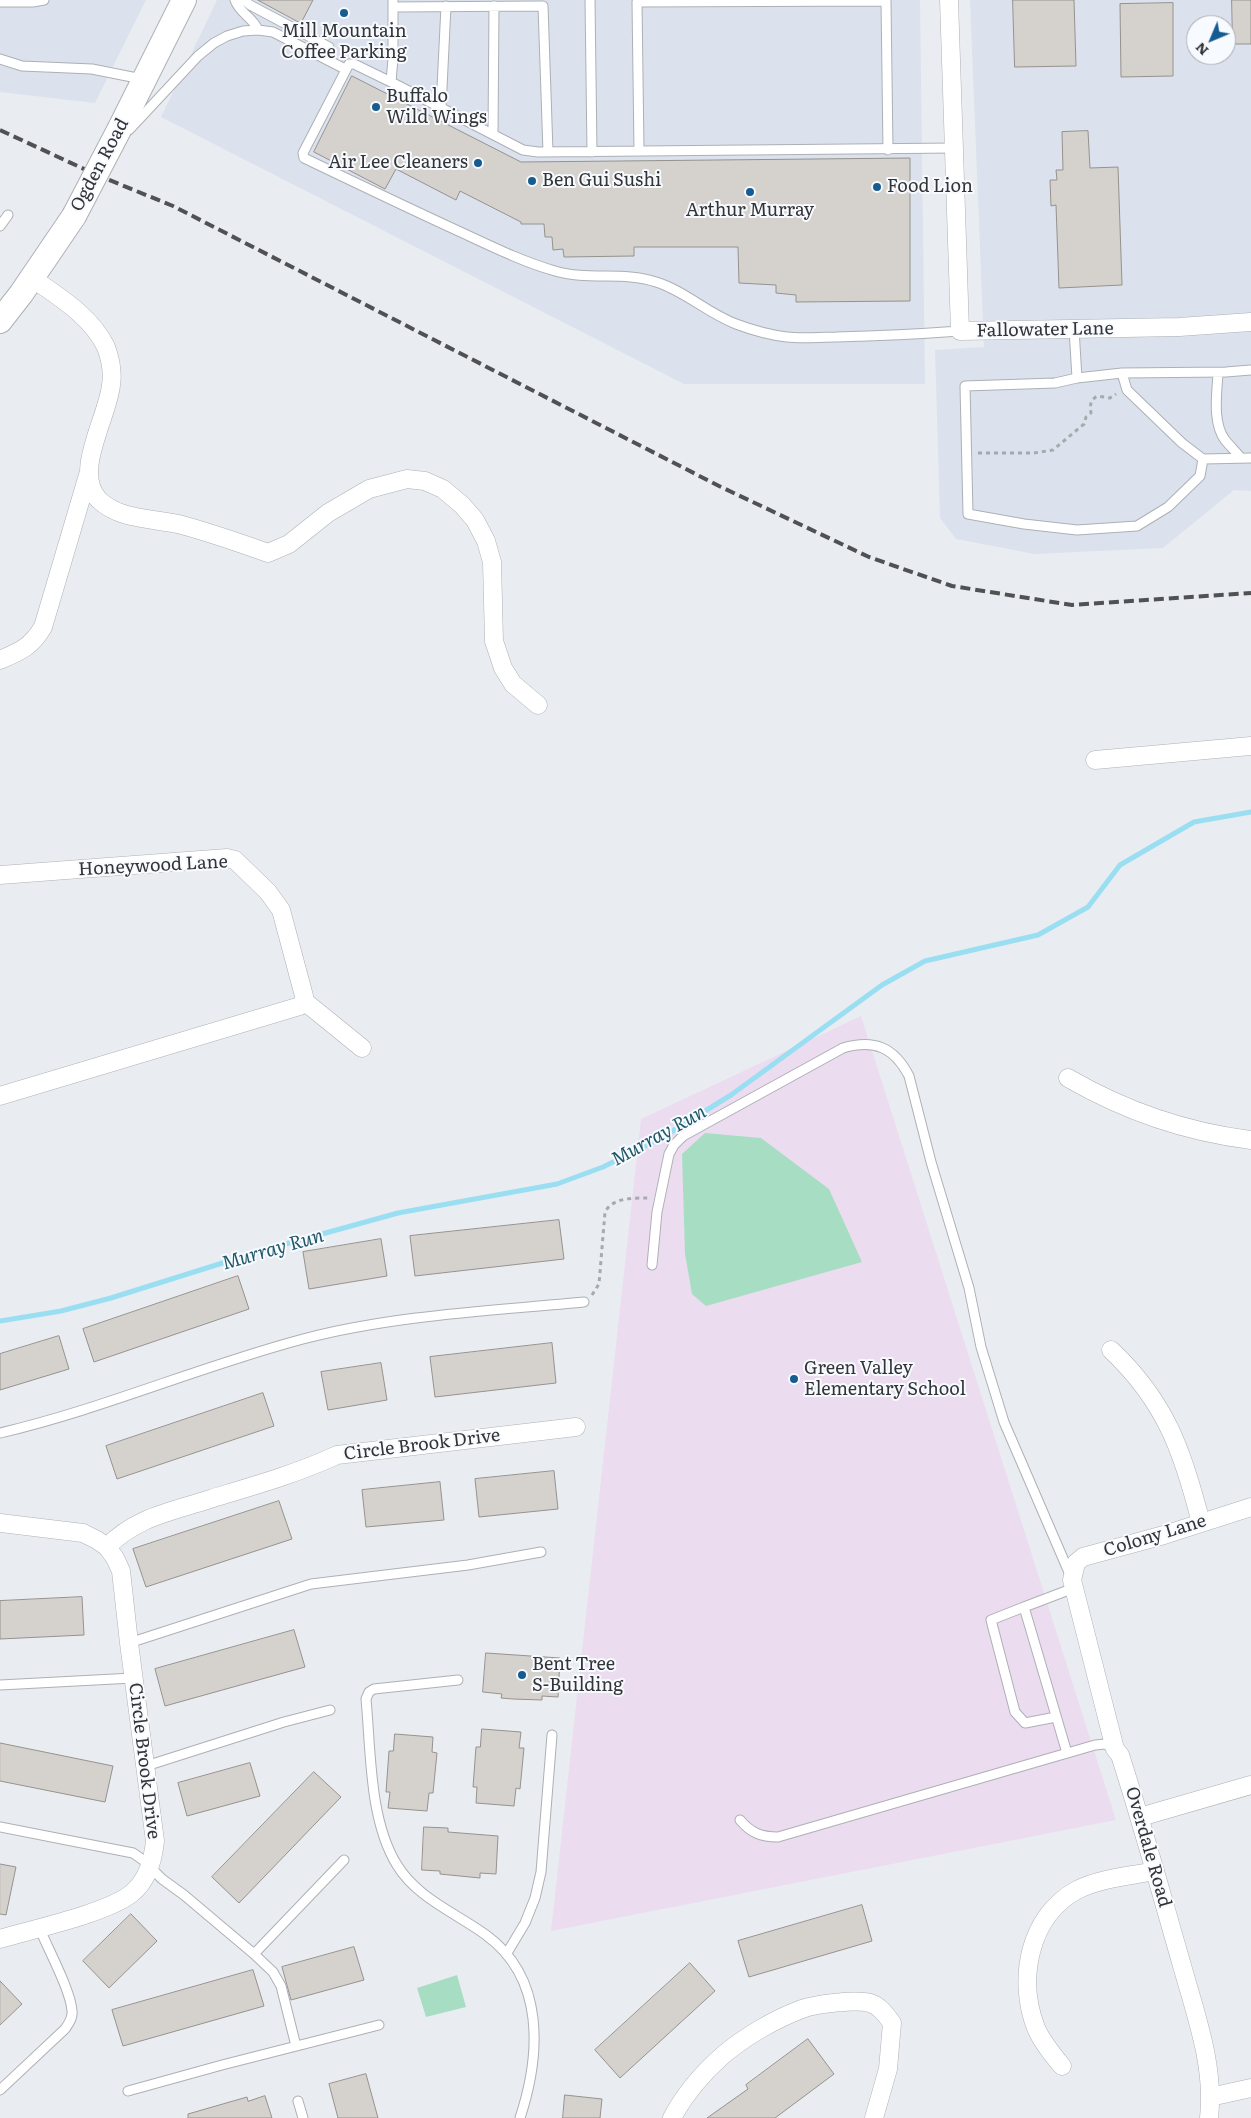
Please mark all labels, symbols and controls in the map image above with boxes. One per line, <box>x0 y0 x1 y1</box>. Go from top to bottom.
marker: Mill Mountain Coffee Parking <box>338 7 350 19</box>
north arrow <box>1186 15 1236 65</box>
place label: Mill Mountain Coffee Parking <box>281 21 407 64</box>
text: N <box>1190 39 1212 61</box>
place label: Buffalo Wild Wings <box>386 86 487 128</box>
marker: Buffalo Wild Wings <box>370 101 382 113</box>
street label: Ogden Road <box>66 115 134 215</box>
place label: Air Lee Cleaners <box>328 152 468 174</box>
marker: Air Lee Cleaners <box>472 157 484 169</box>
place label: Ben Gui Sushi <box>542 170 661 192</box>
marker: Ben Gui Sushi <box>526 175 538 187</box>
place label: Food Lion <box>887 176 973 198</box>
marker: Food Lion <box>871 181 883 193</box>
marker: Arthur Murray <box>744 186 756 198</box>
place label: Arthur Murray <box>686 200 814 222</box>
street label: Fallowater Lane <box>976 318 1114 342</box>
street label: Honeywood Lane <box>78 851 228 881</box>
water label: Murray Run <box>608 1101 710 1171</box>
water label: Murray Run <box>220 1225 326 1275</box>
place label: Green Valley Elementary School <box>804 1358 966 1400</box>
marker: Green Valley Elementary School <box>788 1373 800 1385</box>
street label: Circle Brook Drive <box>343 1425 501 1465</box>
street label: Colony Lane <box>1101 1510 1209 1562</box>
place label: Bent Tree S-Building <box>532 1654 623 1696</box>
marker: Bent Tree S-Building <box>516 1669 528 1681</box>
street label: Circle Brook Drive <box>124 1682 164 1840</box>
street label: Overdale Road <box>1120 1784 1176 1910</box>

